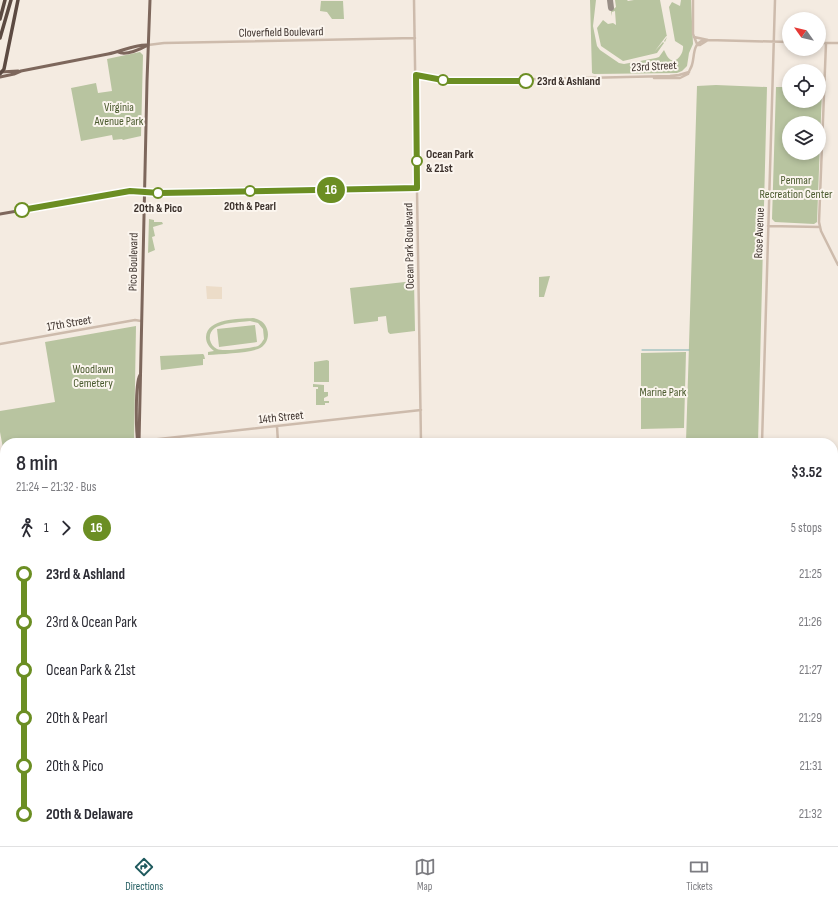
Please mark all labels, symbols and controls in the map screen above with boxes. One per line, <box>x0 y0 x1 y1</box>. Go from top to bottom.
north arrow <box>782 12 826 56</box>
map controls <box>782 12 826 160</box>
street label: Cloverfield Boulevard <box>238 24 324 41</box>
street label: 23rd Street <box>631 58 677 75</box>
button: locate <box>782 64 826 108</box>
marker: 23rd & Ashland <box>518 73 534 89</box>
unlabelled marker <box>437 74 449 86</box>
place label: 23rd & Ashland <box>537 74 600 89</box>
park label: Virginia Avenue Park <box>94 100 144 129</box>
button: layers <box>782 116 826 160</box>
place label: Ocean Park & 21st <box>426 147 474 176</box>
marker: Ocean Park & 21st <box>411 155 423 167</box>
park label: Penmar Recreation Center <box>759 173 833 202</box>
line badge: 16 <box>313 177 349 203</box>
text: 16 <box>325 181 337 198</box>
marker: 20th & Pearl <box>244 185 256 197</box>
marker: 20th & Pico <box>152 187 164 199</box>
place label: 20th & Pearl <box>224 199 276 214</box>
place label: 20th & Pico <box>134 201 182 216</box>
unlabelled marker <box>14 202 30 218</box>
street label: Ocean Park Boulevard <box>401 203 418 289</box>
street label: Rose Avenue <box>751 207 768 259</box>
street label: Pico Boulevard <box>125 233 142 291</box>
street label: 17th Street <box>46 312 93 335</box>
park label: Woodlawn Cemetery <box>72 362 114 391</box>
park label: Marine Park <box>640 385 687 400</box>
street label: 14th Street <box>258 408 305 427</box>
text: 8 min <box>16 450 58 477</box>
text: $3.52 <box>791 463 822 482</box>
text: 21:24 – 21:32 · Bus <box>16 479 96 495</box>
icon: walk <box>16 517 38 539</box>
icon: forward <box>55 517 77 539</box>
text: 16 <box>91 519 103 536</box>
text: 1 <box>44 520 49 536</box>
text: 5 stops <box>791 520 822 536</box>
text: 23rd & Ashland <box>46 565 125 584</box>
text: 21:25 <box>799 566 822 582</box>
text: 23rd & Ocean Park <box>46 613 137 632</box>
text: 21:26 <box>799 614 822 630</box>
text: Ocean Park & 21st <box>46 661 136 680</box>
text: 21:27 <box>799 662 822 678</box>
text: 20th & Pearl <box>46 709 107 728</box>
text: 21:29 <box>798 710 822 726</box>
text: 20th & Pico <box>46 757 104 776</box>
text: 21:31 <box>800 758 822 774</box>
text: 20th & Delaware <box>46 805 133 824</box>
text: 21:32 <box>799 806 822 822</box>
tab: Directions <box>125 856 163 893</box>
tab: Map <box>414 856 436 893</box>
tab: Tickets <box>686 856 713 893</box>

